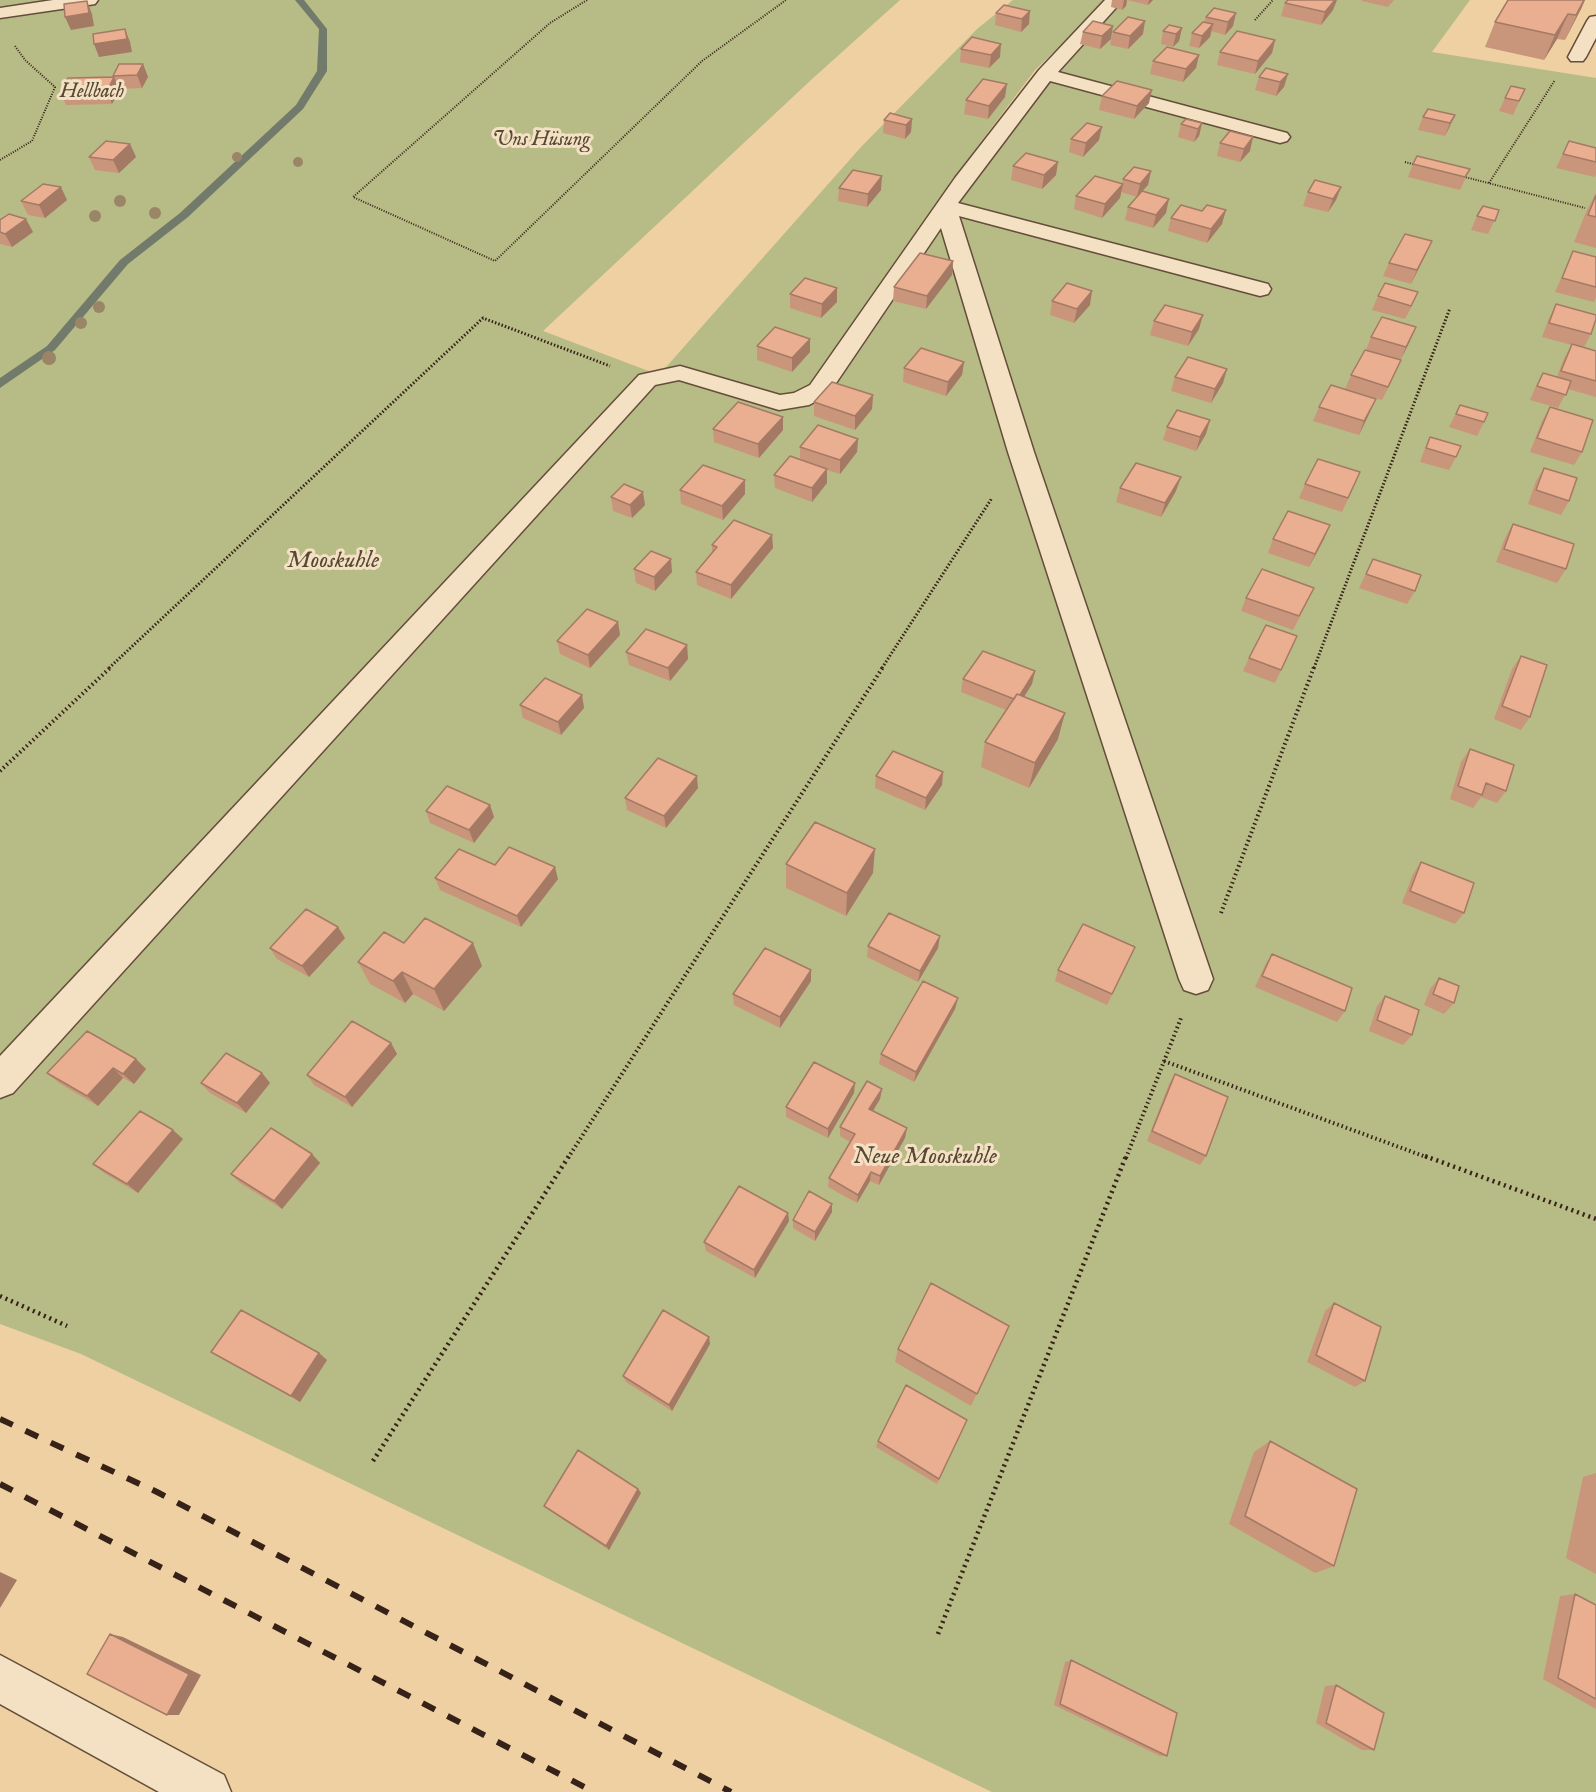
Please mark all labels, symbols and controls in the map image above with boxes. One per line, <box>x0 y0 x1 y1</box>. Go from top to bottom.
park label: Hellbach <box>60 81 124 105</box>
park label: Uns Hüsung <box>492 129 590 153</box>
park label: Mooskuhle <box>287 548 379 576</box>
park label: Neue Mooskuhle <box>853 1144 997 1172</box>

